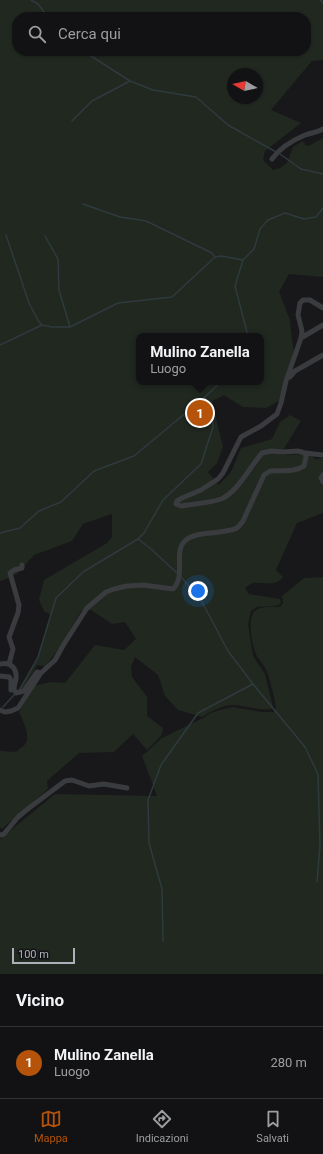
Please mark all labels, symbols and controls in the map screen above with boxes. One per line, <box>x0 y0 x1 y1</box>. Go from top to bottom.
search box <box>12 12 311 56</box>
icon: search <box>26 23 48 45</box>
text: Cerca qui <box>58 25 121 43</box>
north arrow <box>227 68 263 104</box>
popup <box>136 333 264 385</box>
text: Mulino Zanella <box>150 343 250 361</box>
text: Luogo <box>150 361 186 376</box>
pin: 1 <box>187 398 213 428</box>
your location <box>188 581 208 601</box>
scale bar <box>12 946 75 965</box>
text: 100 m <box>18 948 49 961</box>
text: Vicino <box>16 990 64 1010</box>
text: Mulino Zanella <box>54 1046 154 1064</box>
text: 1 <box>25 1055 33 1070</box>
text: 280 m <box>270 1055 307 1070</box>
text: Luogo <box>54 1064 90 1079</box>
tab: Mappa <box>34 1108 68 1145</box>
tab: Indicazioni <box>136 1108 189 1145</box>
tab: Salvati <box>256 1108 289 1145</box>

